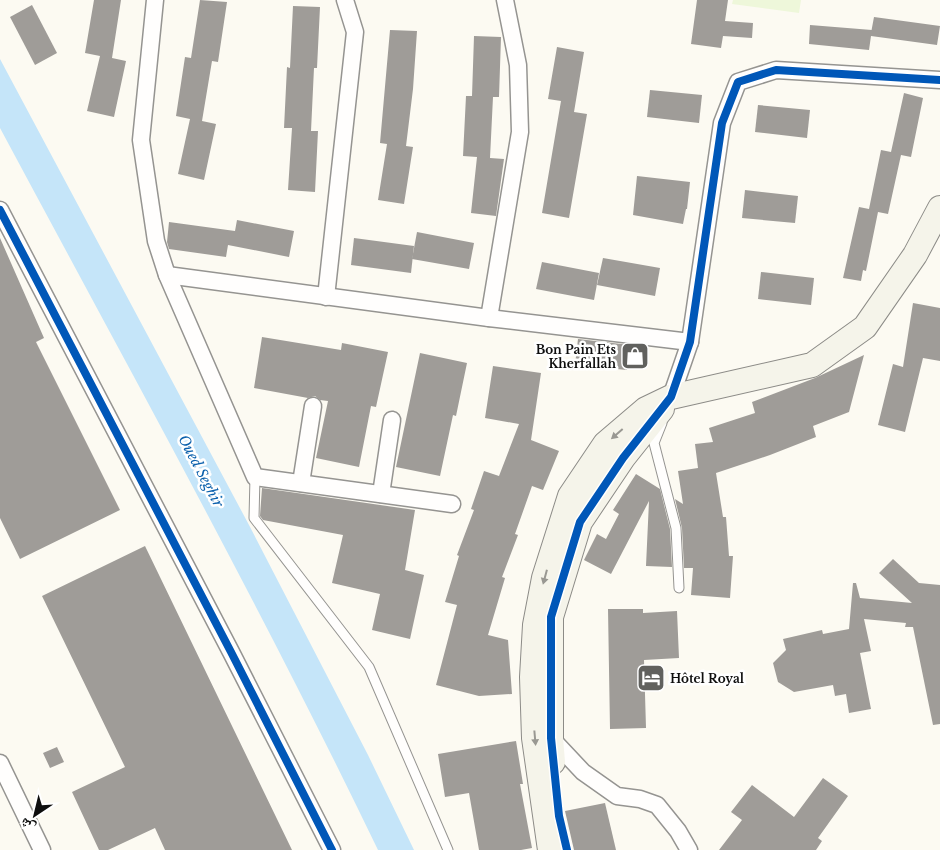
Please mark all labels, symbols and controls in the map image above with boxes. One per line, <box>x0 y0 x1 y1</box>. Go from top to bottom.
shop icon: Bon Pain Ets Kherfallah <box>620 341 650 371</box>
place label: Bon Pain Ets Kherfallah <box>536 342 616 371</box>
one-way arrow <box>611 428 623 439</box>
water label: Oued Seghir <box>174 432 228 511</box>
one-way arrow <box>541 569 549 584</box>
hotel icon: Hôtel Royal <box>636 663 666 693</box>
place label: Hôtel Royal <box>670 671 745 686</box>
one-way arrow <box>531 730 539 746</box>
north arrow <box>10 790 60 840</box>
text: ش <box>16 814 39 837</box>

